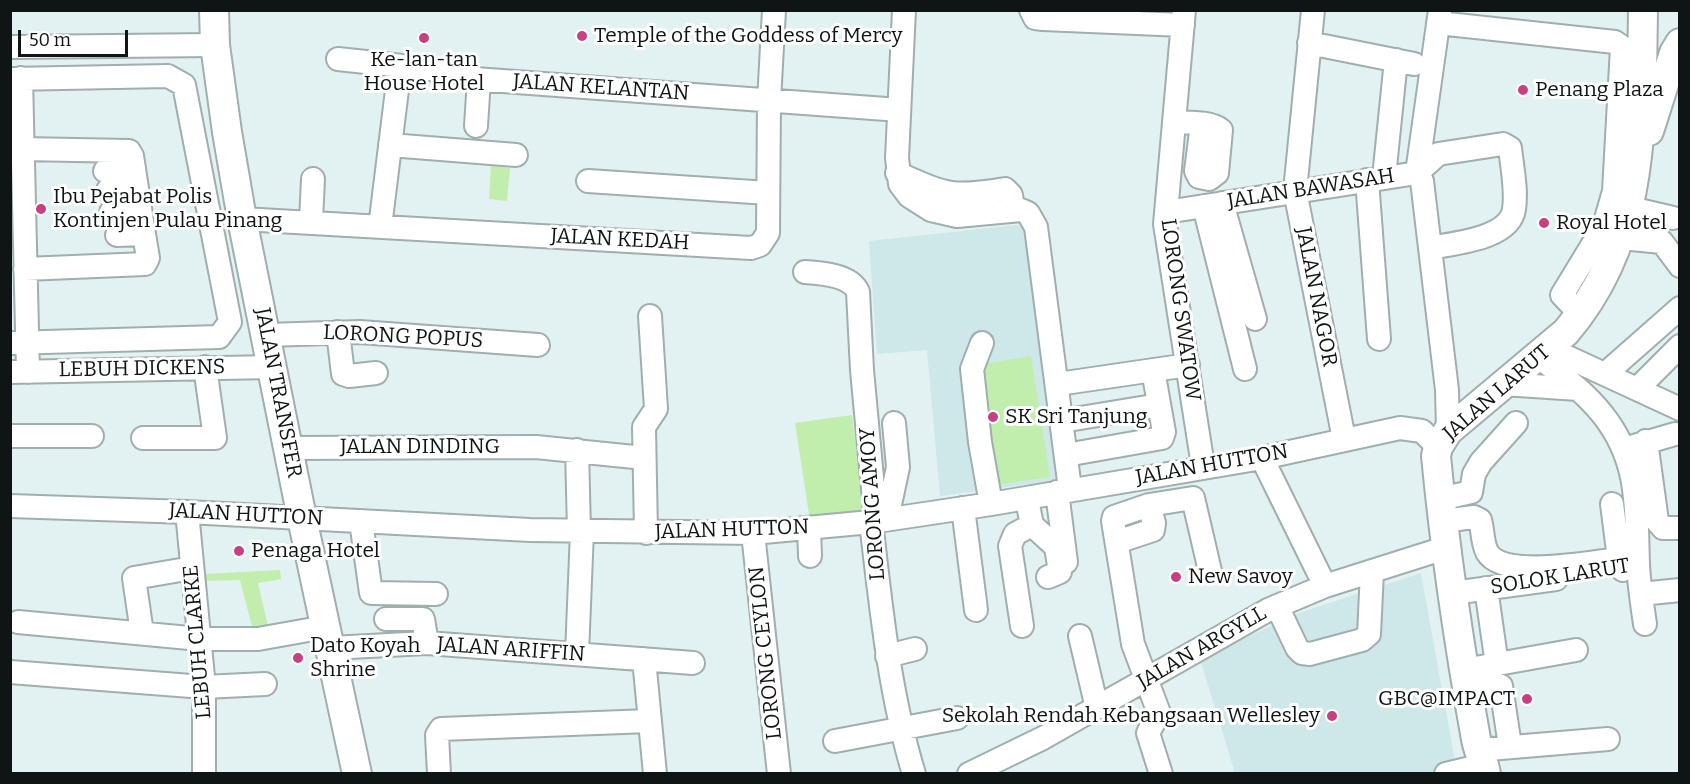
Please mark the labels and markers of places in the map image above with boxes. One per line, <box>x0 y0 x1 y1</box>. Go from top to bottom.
place label: Temple of the Goddess of Mercy <box>594 23 903 49</box>
marker: Temple of the Goddess of Mercy <box>575 29 589 43</box>
marker: Ke-lan-tan House Hotel <box>417 31 431 45</box>
place label: Ke-lan-tan House Hotel <box>364 47 484 97</box>
place label: Penang Plaza <box>1535 77 1664 103</box>
marker: Penang Plaza <box>1516 83 1530 97</box>
place label: Ibu Pejabat Polis Kontinjen Pulau Pinang <box>53 184 282 234</box>
marker: Ibu Pejabat Polis Kontinjen Pulau Pinang <box>34 202 48 216</box>
place label: Royal Hotel <box>1556 210 1667 236</box>
marker: Royal Hotel <box>1537 216 1551 230</box>
place label: SK Sri Tanjung <box>1005 404 1147 430</box>
marker: SK Sri Tanjung <box>986 410 1000 424</box>
place label: Penaga Hotel <box>251 538 380 564</box>
marker: Penaga Hotel <box>232 544 246 558</box>
place label: New Savoy <box>1188 564 1293 590</box>
marker: New Savoy <box>1169 570 1183 584</box>
place label: Dato Koyah Shrine <box>310 633 421 683</box>
marker: Dato Koyah Shrine <box>291 651 305 665</box>
place label: GBC@IMPACT <box>1378 686 1515 712</box>
marker: GBC@IMPACT <box>1520 692 1534 706</box>
place label: Sekolah Rendah Kebangsaan Wellesley <box>942 703 1320 729</box>
marker: Sekolah Rendah Kebangsaan Wellesley <box>1325 709 1339 723</box>

